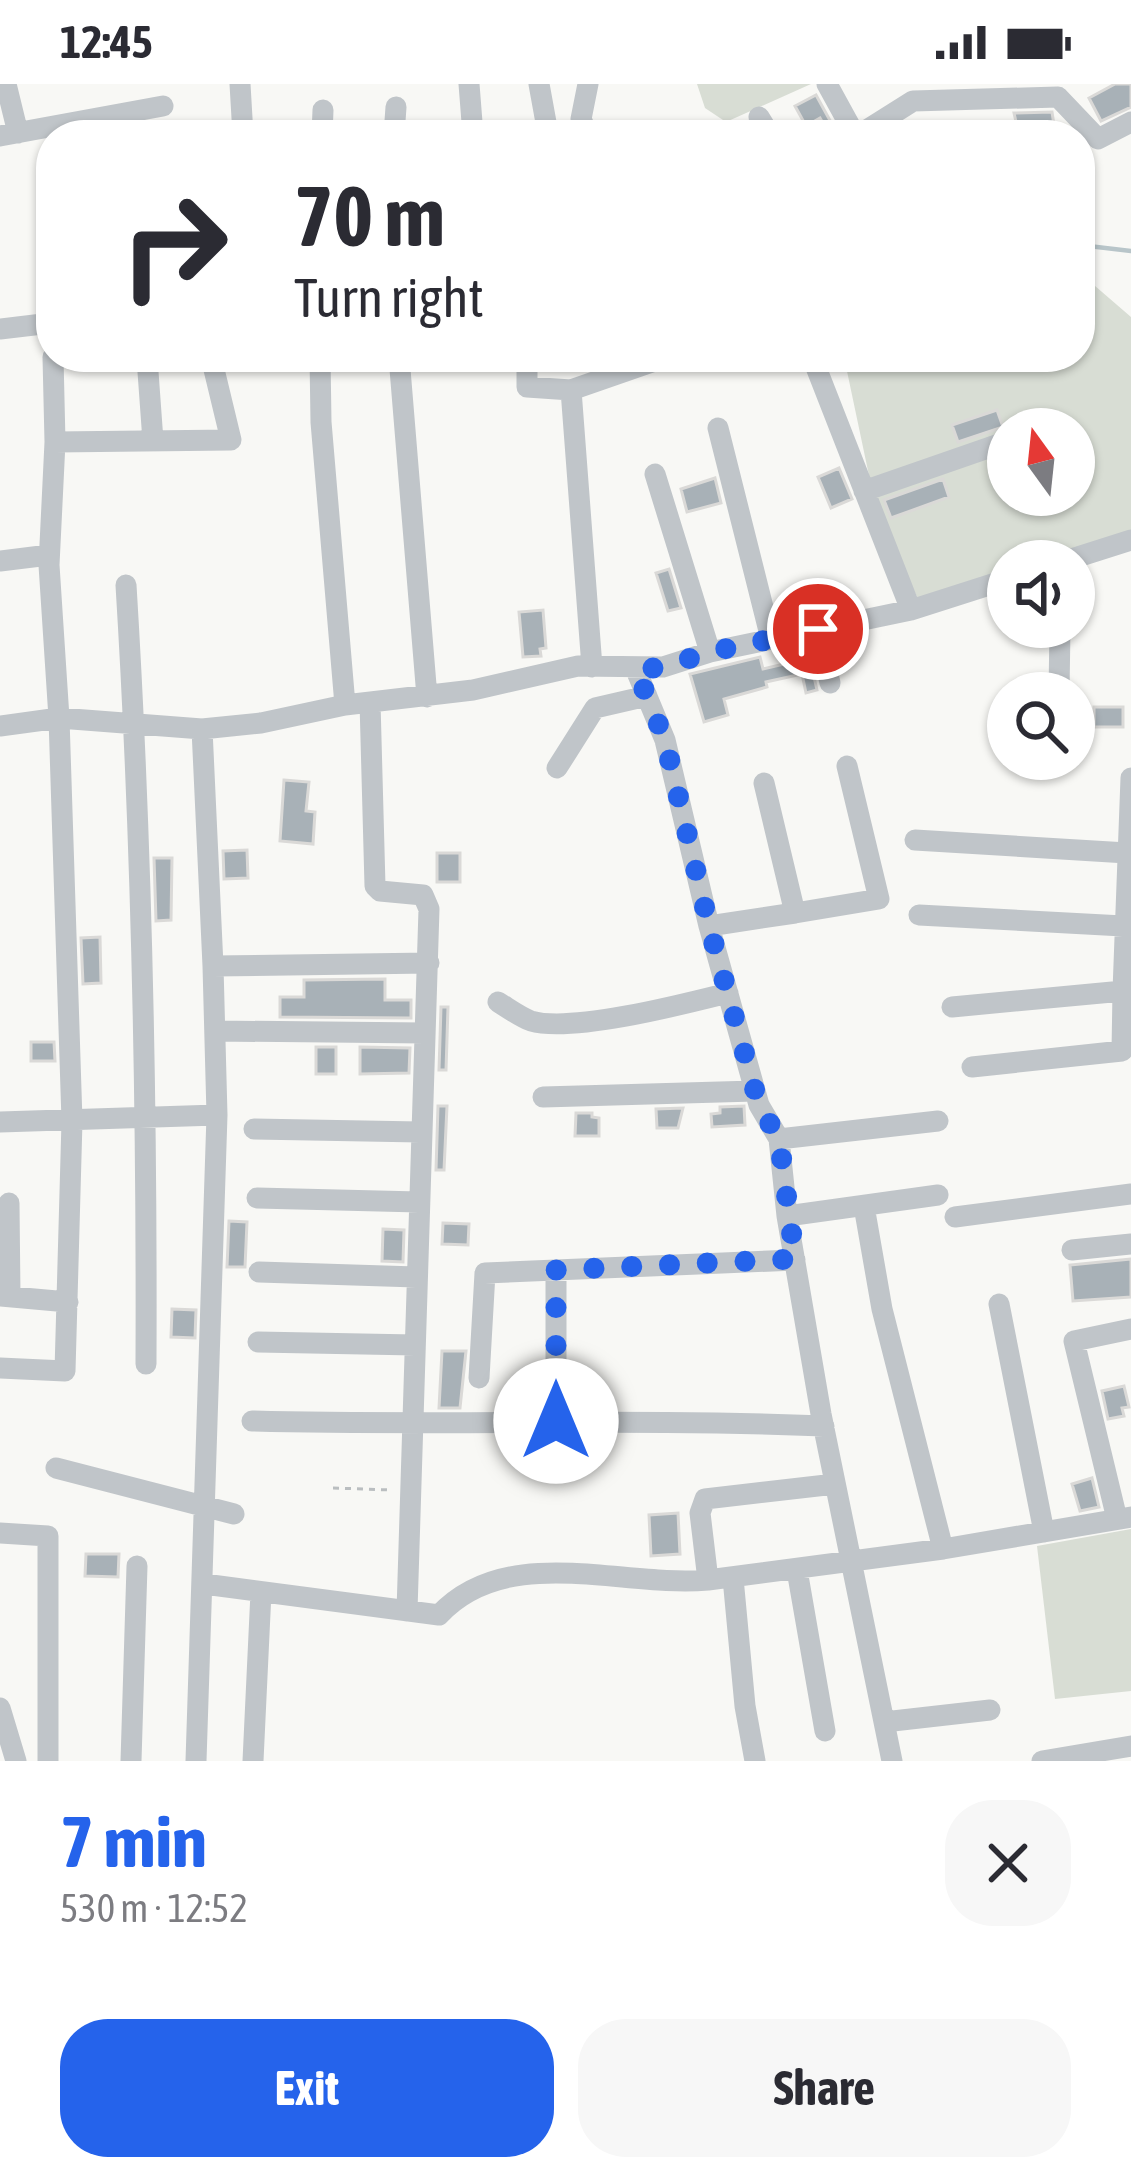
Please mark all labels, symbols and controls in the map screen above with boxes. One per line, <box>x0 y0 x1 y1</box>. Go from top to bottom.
text: 12:45 <box>60 16 153 68</box>
icon: right <box>96 168 252 324</box>
text: 70 m <box>294 168 445 264</box>
text: Turn right <box>294 267 484 328</box>
north arrow <box>987 408 1095 516</box>
map controls <box>987 408 1095 780</box>
button: sound <box>987 540 1095 648</box>
pin <box>767 578 869 680</box>
icon: arrive <box>785 596 851 662</box>
button: search <box>987 672 1095 780</box>
position arrow <box>493 1358 619 1484</box>
text: 7 min <box>60 1800 207 1882</box>
button: close <box>945 1800 1071 1926</box>
text: 530 m · 12:52 <box>60 1886 248 1930</box>
button: Exit <box>60 2019 554 2157</box>
button: Share <box>578 2019 1071 2157</box>

